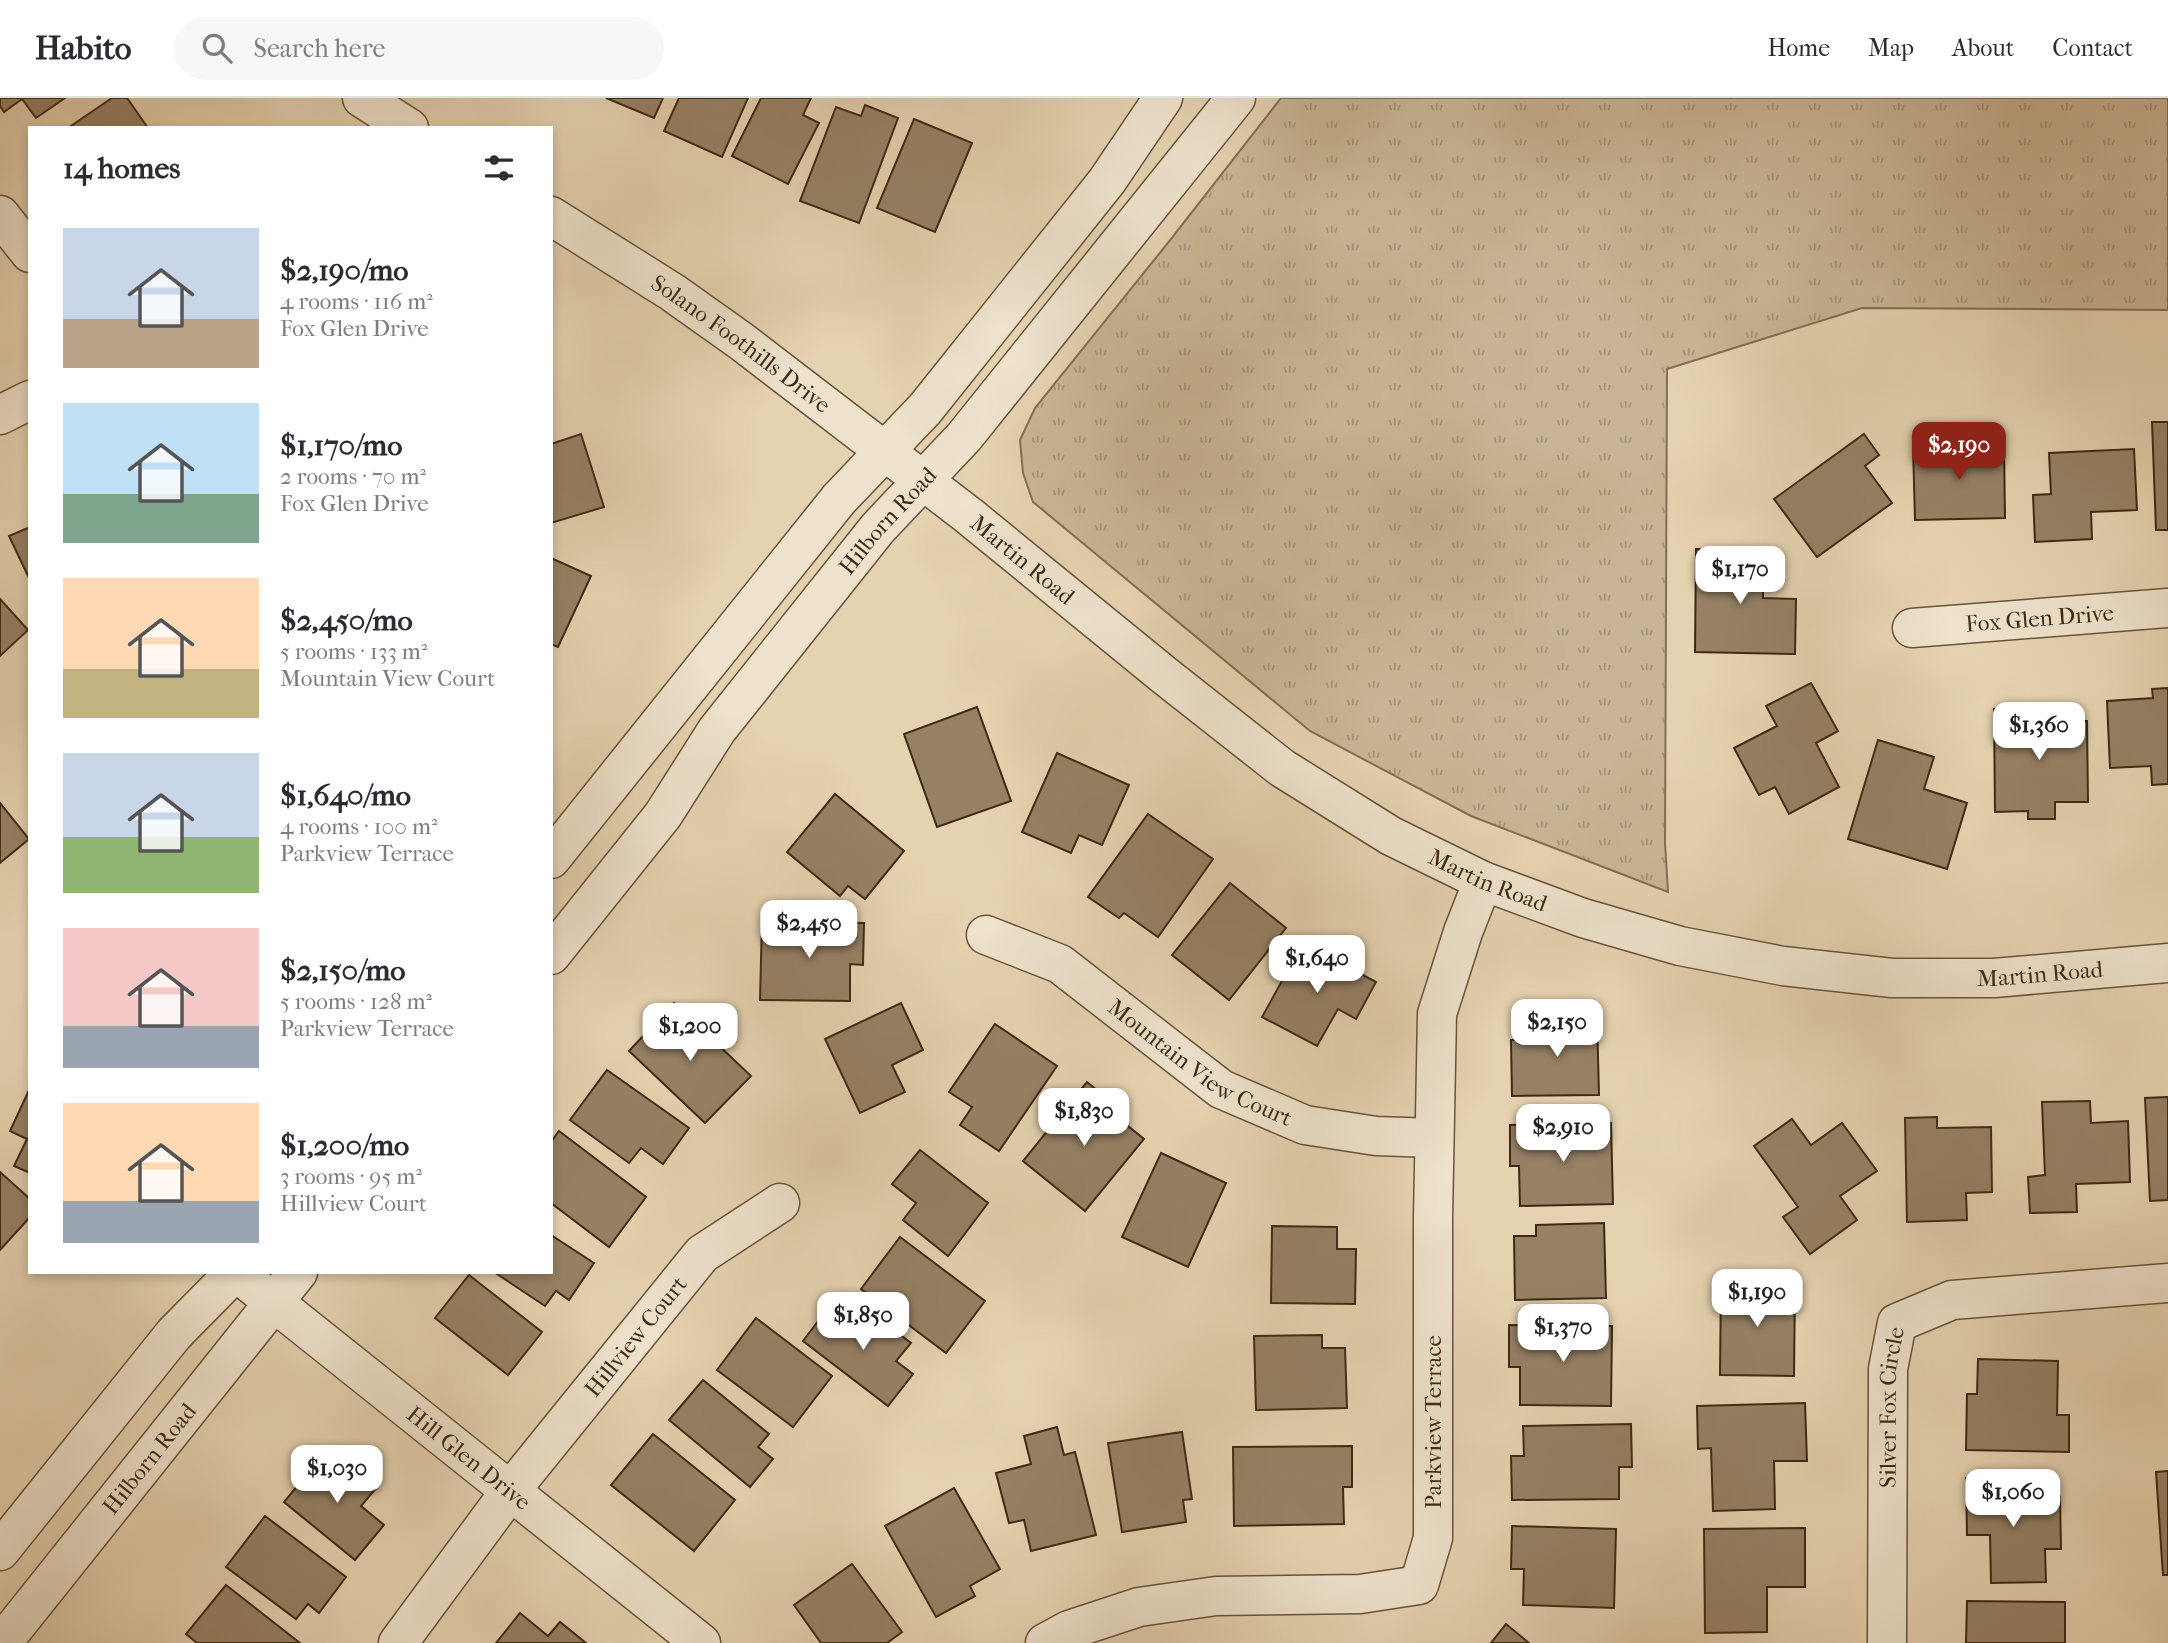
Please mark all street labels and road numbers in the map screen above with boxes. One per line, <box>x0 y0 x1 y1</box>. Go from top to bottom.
street label: Solano Foothills Drive <box>646 269 836 418</box>
street label: Hilborn Road <box>833 461 942 580</box>
street label: Martin Road <box>965 509 1080 610</box>
street label: Fox Glen Drive <box>1964 599 2115 637</box>
street label: Martin Road <box>1424 843 1551 917</box>
street label: Martin Road <box>1977 955 2104 992</box>
street label: Mountain View Court <box>1103 993 1297 1131</box>
street label: Hillview Court <box>579 1271 692 1402</box>
street label: Silver Fox Circle <box>1874 1324 1909 1488</box>
street label: Parkview Terrace <box>1420 1335 1447 1509</box>
street label: Hilborn Road <box>97 1397 202 1519</box>
street label: Hill Glen Drive <box>401 1400 536 1516</box>

